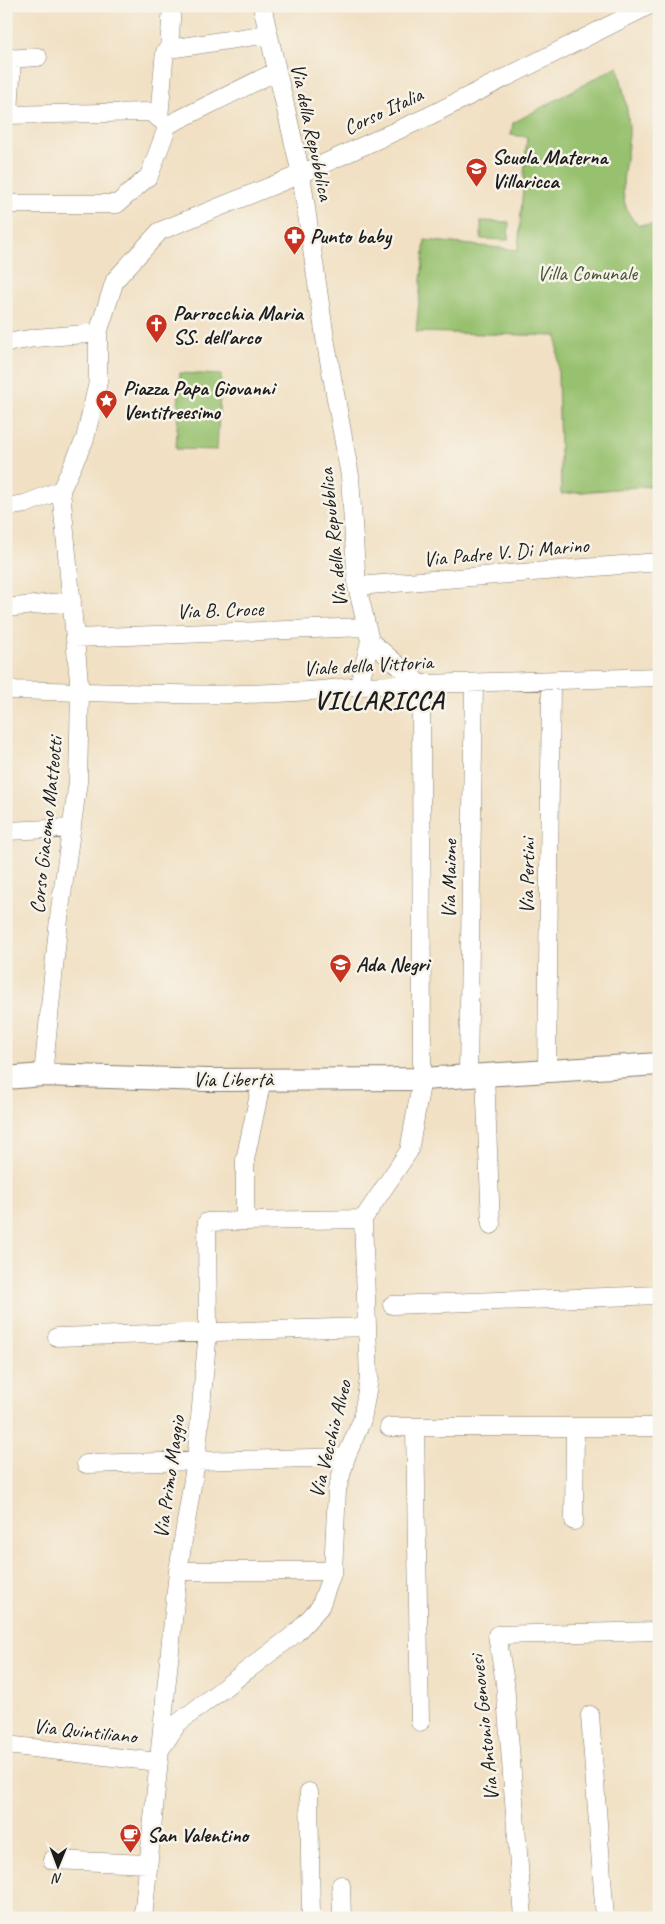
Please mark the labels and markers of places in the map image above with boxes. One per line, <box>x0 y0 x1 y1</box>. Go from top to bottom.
place label: Scuola Materna Villaricca <box>492 144 609 194</box>
school or university icon: Scuola Materna Villaricca <box>464 157 488 188</box>
place label: Punto baby <box>310 223 393 250</box>
pharmacy icon: Punto baby <box>282 224 306 255</box>
place label: Parrocchia Maria SS. dell'arco <box>173 300 305 350</box>
church icon: Parrocchia Maria SS. dell'arco <box>145 313 169 344</box>
place label: Piazza Papa Giovanni Ventitreesimo <box>123 375 277 425</box>
place icon: Piazza Papa Giovanni Ventitreesimo <box>95 388 119 419</box>
place label: Ada Negri <box>356 951 432 977</box>
school or university icon: Ada Negri <box>328 952 352 983</box>
place label: San Valentino <box>147 1822 251 1848</box>
cafe icon: San Valentino <box>119 1823 143 1854</box>

